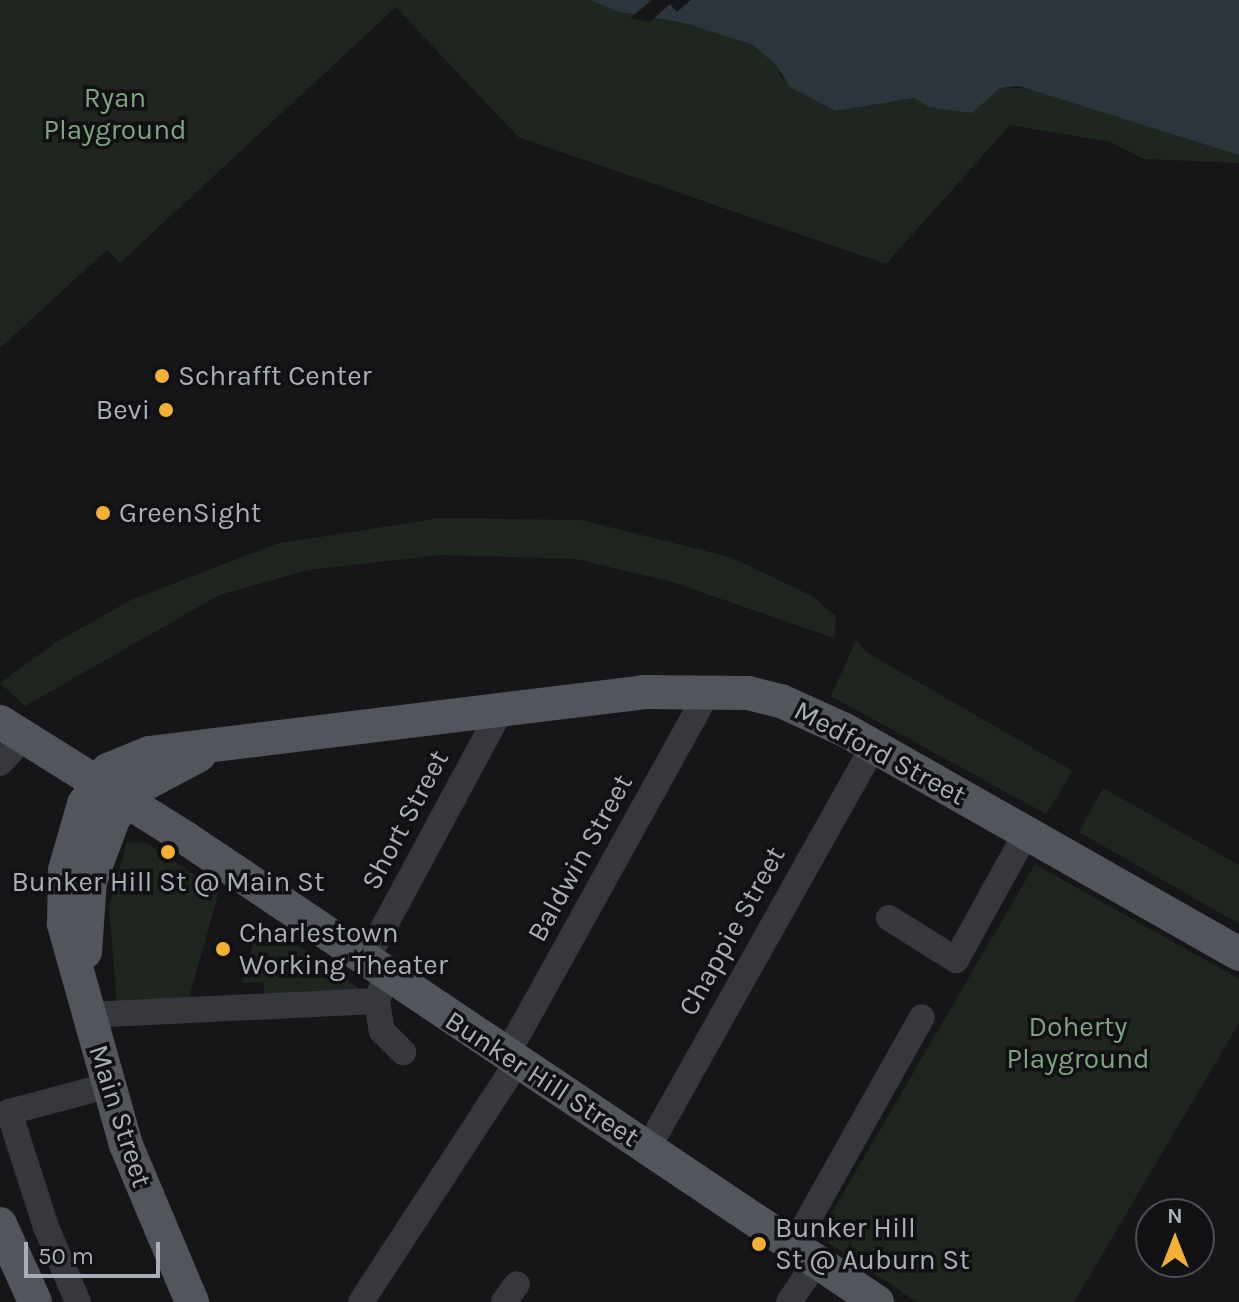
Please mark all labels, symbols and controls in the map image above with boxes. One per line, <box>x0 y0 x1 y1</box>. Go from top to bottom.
park label: Ryan Playground <box>43 81 187 147</box>
place label: Schrafft Center <box>178 359 372 393</box>
marker: Schrafft Center <box>153 367 171 385</box>
place label: Bevi <box>96 393 150 427</box>
marker: Bevi <box>157 401 175 419</box>
place label: GreenSight <box>119 496 261 530</box>
marker: GreenSight <box>94 504 112 522</box>
street label: Medford Street <box>788 694 972 812</box>
street label: Short Street <box>354 744 456 896</box>
street label: Baldwin Street <box>520 768 640 948</box>
street label: Chappie Street <box>672 840 792 1022</box>
marker: Bunker Hill St @ Main St <box>159 843 177 861</box>
place label: Bunker Hill St @ Main St <box>11 865 325 899</box>
place label: Charlestown Working Theater <box>239 916 448 982</box>
marker: Charlestown Working Theater <box>214 940 232 958</box>
street label: Bunker Hill Street <box>439 1004 645 1154</box>
park label: Doherty Playground <box>1006 1010 1150 1076</box>
street label: Main Street <box>81 1040 159 1192</box>
north arrow <box>1135 1198 1215 1278</box>
text: N <box>1167 1203 1183 1229</box>
place label: Bunker Hill St @ Auburn St <box>775 1211 970 1277</box>
scale bar <box>28 1226 164 1276</box>
marker: Bunker Hill St @ Auburn St <box>750 1235 768 1253</box>
text: 50 m <box>38 1242 94 1270</box>

